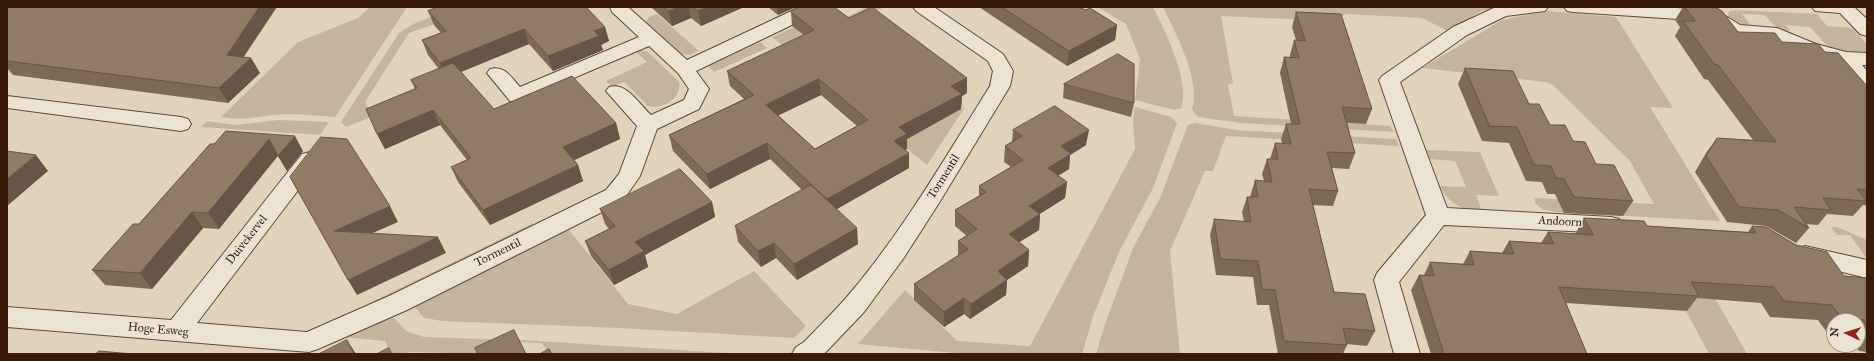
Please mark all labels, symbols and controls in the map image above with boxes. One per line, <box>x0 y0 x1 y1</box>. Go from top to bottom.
street label: Tormentil <box>925 152 963 202</box>
street label: Duivekervel <box>223 212 271 268</box>
street label: Andoorn <box>1538 214 1582 230</box>
street label: Tormentil <box>472 236 524 270</box>
north arrow <box>1826 313 1866 353</box>
street label: Hoge Esweg <box>127 320 189 340</box>
text: N <box>1828 327 1841 337</box>

